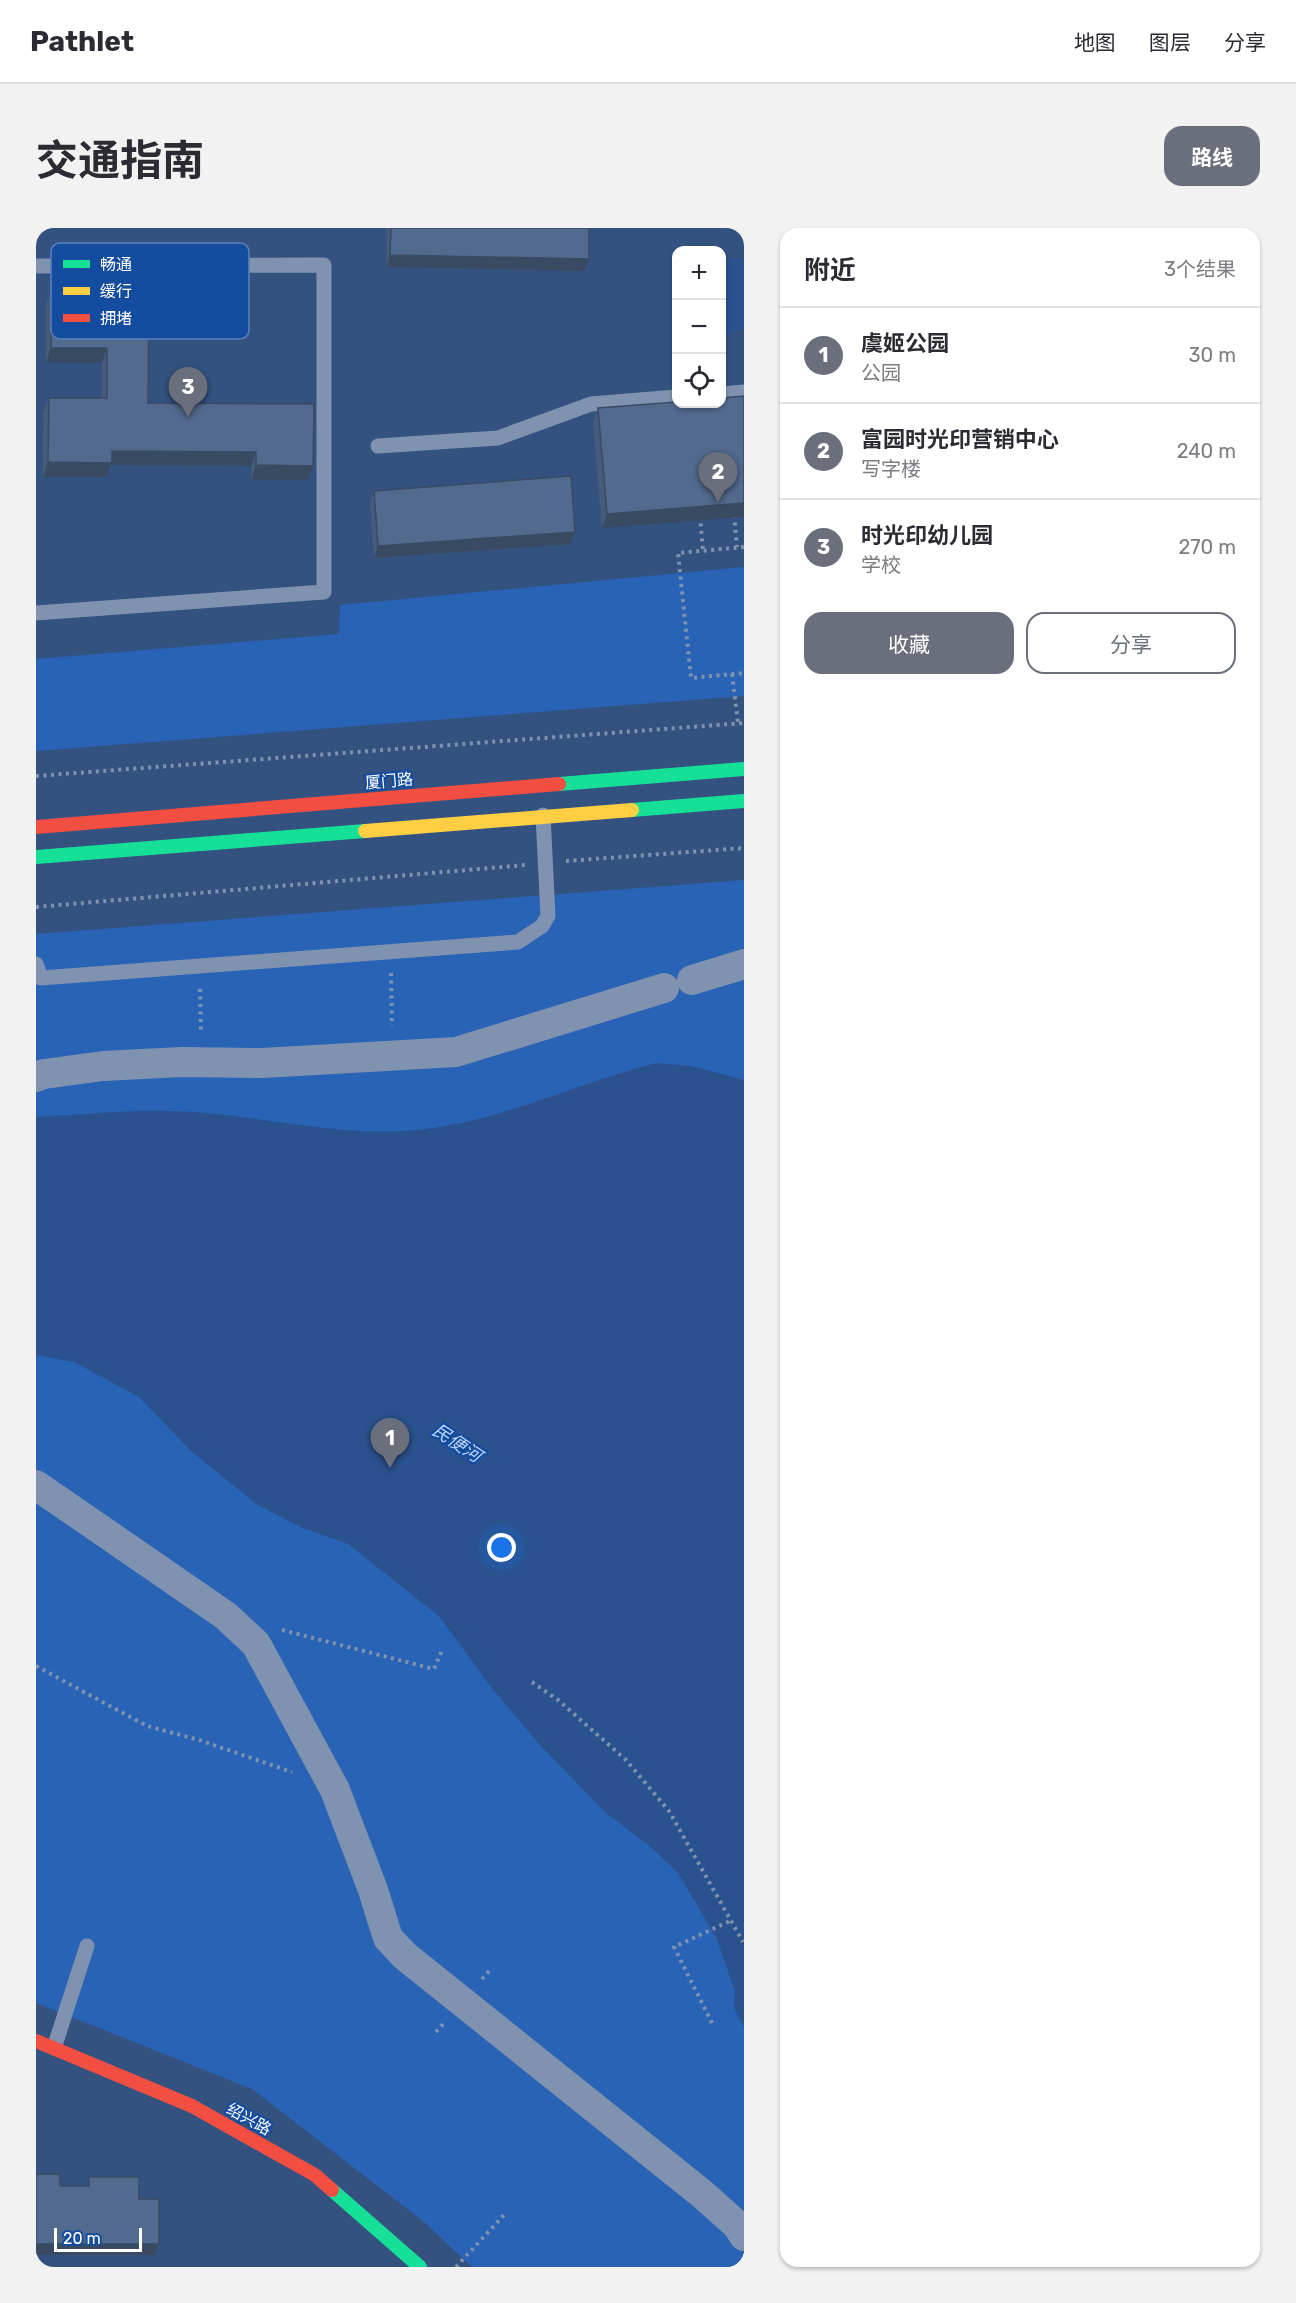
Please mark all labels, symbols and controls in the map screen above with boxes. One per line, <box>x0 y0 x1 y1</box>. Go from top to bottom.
text: Pathlet <box>30 25 134 58</box>
text: 地图 <box>1074 30 1116 55</box>
text: 图层 <box>1149 30 1191 55</box>
text: 分享 <box>1224 30 1266 55</box>
button: 路线 <box>1164 126 1260 186</box>
text: 交通指南 <box>36 136 204 186</box>
legend <box>51 243 249 339</box>
map controls <box>672 246 726 408</box>
button: + <box>672 246 726 300</box>
text: 畅通 <box>100 255 132 274</box>
text: 附近 <box>804 255 856 286</box>
text: 3个结果 <box>1164 257 1236 281</box>
text: 缓行 <box>100 282 132 301</box>
button: − <box>672 300 726 354</box>
text: 拥堵 <box>100 309 132 328</box>
text: 虞姬公园 <box>861 330 949 357</box>
text: 1 <box>819 343 828 367</box>
text: 30 m <box>1189 343 1236 367</box>
button: locate <box>672 354 726 408</box>
text: 公园 <box>861 361 901 385</box>
pin: 3 <box>168 368 208 417</box>
text: 富园时光印营销中心 <box>861 426 1059 453</box>
text: 2 <box>817 439 830 463</box>
text: 240 m <box>1177 439 1236 463</box>
pin: 2 <box>698 452 738 502</box>
text: 写字楼 <box>861 457 921 481</box>
text: 时光印幼儿园 <box>861 522 993 549</box>
text: 3 <box>817 535 830 559</box>
text: 270 m <box>1179 535 1236 559</box>
text: 学校 <box>861 553 901 577</box>
button: 收藏 <box>804 612 1014 674</box>
button: 分享 <box>1026 612 1236 674</box>
street label: 厦门路 <box>364 769 414 793</box>
pin: 1 <box>370 1418 410 1468</box>
water label: 民便河 <box>428 1419 488 1469</box>
your location <box>487 1533 516 1562</box>
street label: 绍兴路 <box>223 2099 275 2139</box>
scale bar <box>54 2225 142 2252</box>
text: 20 m <box>63 2229 101 2248</box>

